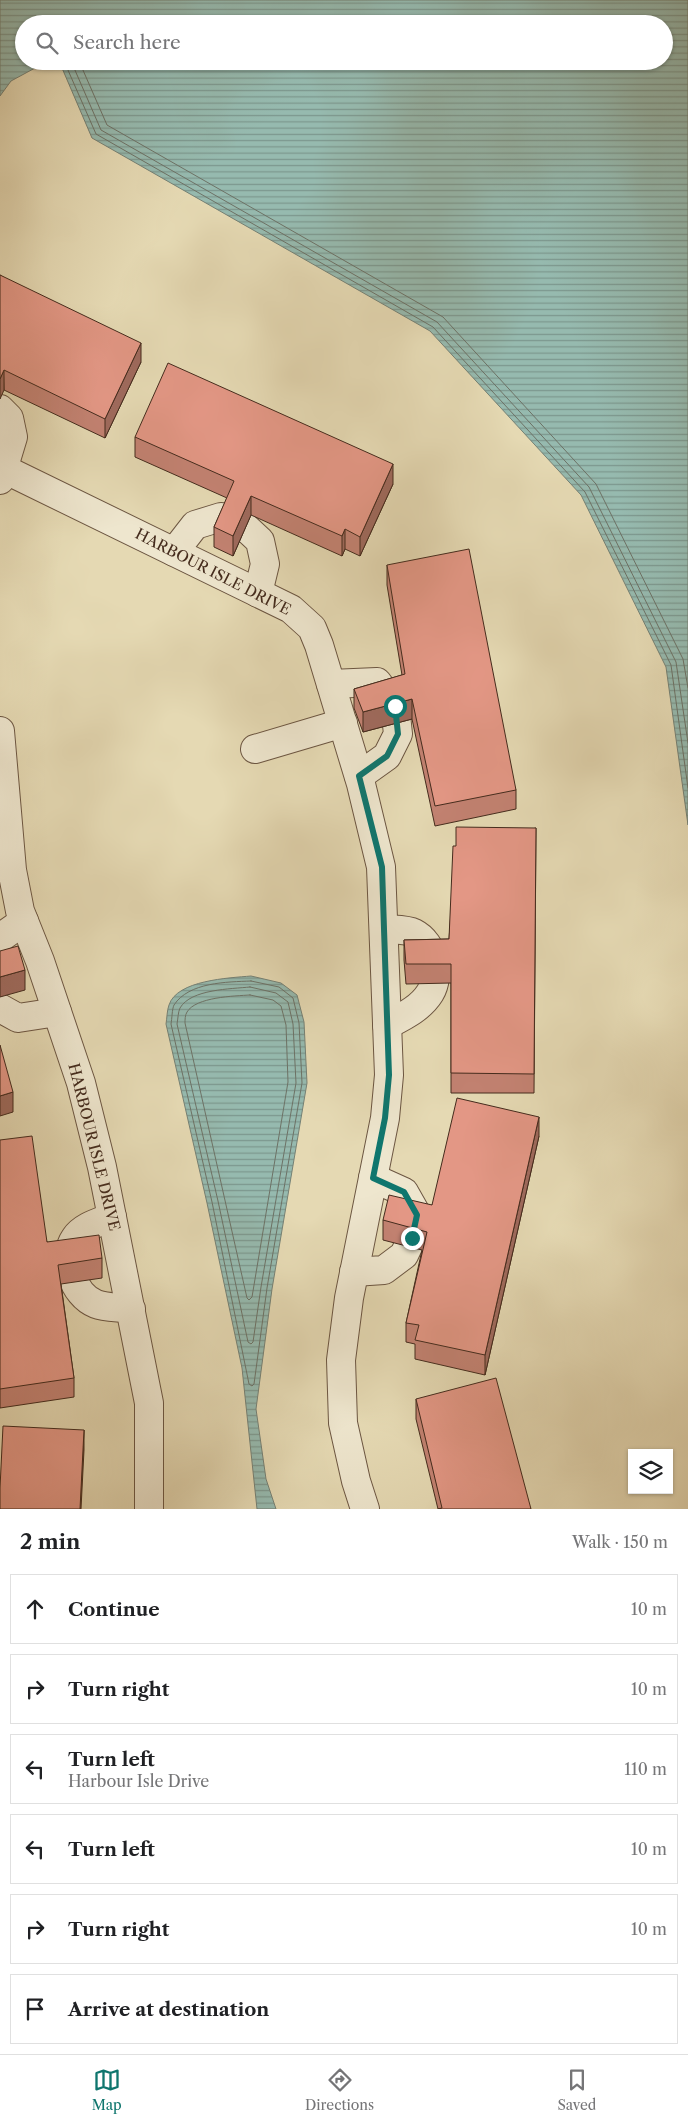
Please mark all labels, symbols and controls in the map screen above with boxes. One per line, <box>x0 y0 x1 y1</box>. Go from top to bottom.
search box <box>15 15 673 70</box>
icon: search <box>33 29 61 57</box>
text: Search here <box>73 31 181 54</box>
street label: HARBOUR ISLE DRIVE <box>132 524 294 619</box>
route start <box>384 695 407 718</box>
street label: HARBOUR ISLE DRIVE <box>64 1061 125 1233</box>
route end <box>401 1227 424 1250</box>
map controls <box>628 1449 673 1494</box>
button: layers <box>628 1449 673 1494</box>
text: 2 min <box>20 1529 80 1554</box>
text: Walk · 150 m <box>572 1532 668 1552</box>
icon: ahead <box>21 1595 49 1623</box>
text: Continue <box>68 1598 160 1621</box>
text: 10 m <box>631 1599 667 1619</box>
icon: right <box>21 1675 49 1703</box>
text: Turn right <box>68 1678 169 1701</box>
text: 10 m <box>631 1679 667 1699</box>
text: Turn left <box>68 1748 155 1771</box>
icon: left <box>21 1755 49 1783</box>
text: 110 m <box>624 1759 667 1779</box>
text: Harbour Isle Drive <box>68 1771 209 1791</box>
icon: left <box>21 1835 49 1863</box>
text: Turn left <box>68 1838 155 1861</box>
text: 10 m <box>631 1839 667 1859</box>
icon: right <box>21 1915 49 1943</box>
text: Turn right <box>68 1918 169 1941</box>
text: 10 m <box>631 1919 667 1939</box>
icon: arrive <box>21 1995 49 2023</box>
text: Arrive at destination <box>68 1998 269 2021</box>
tab: Map <box>92 2066 122 2114</box>
tab: Directions <box>305 2066 374 2114</box>
tab: Saved <box>557 2066 596 2114</box>

